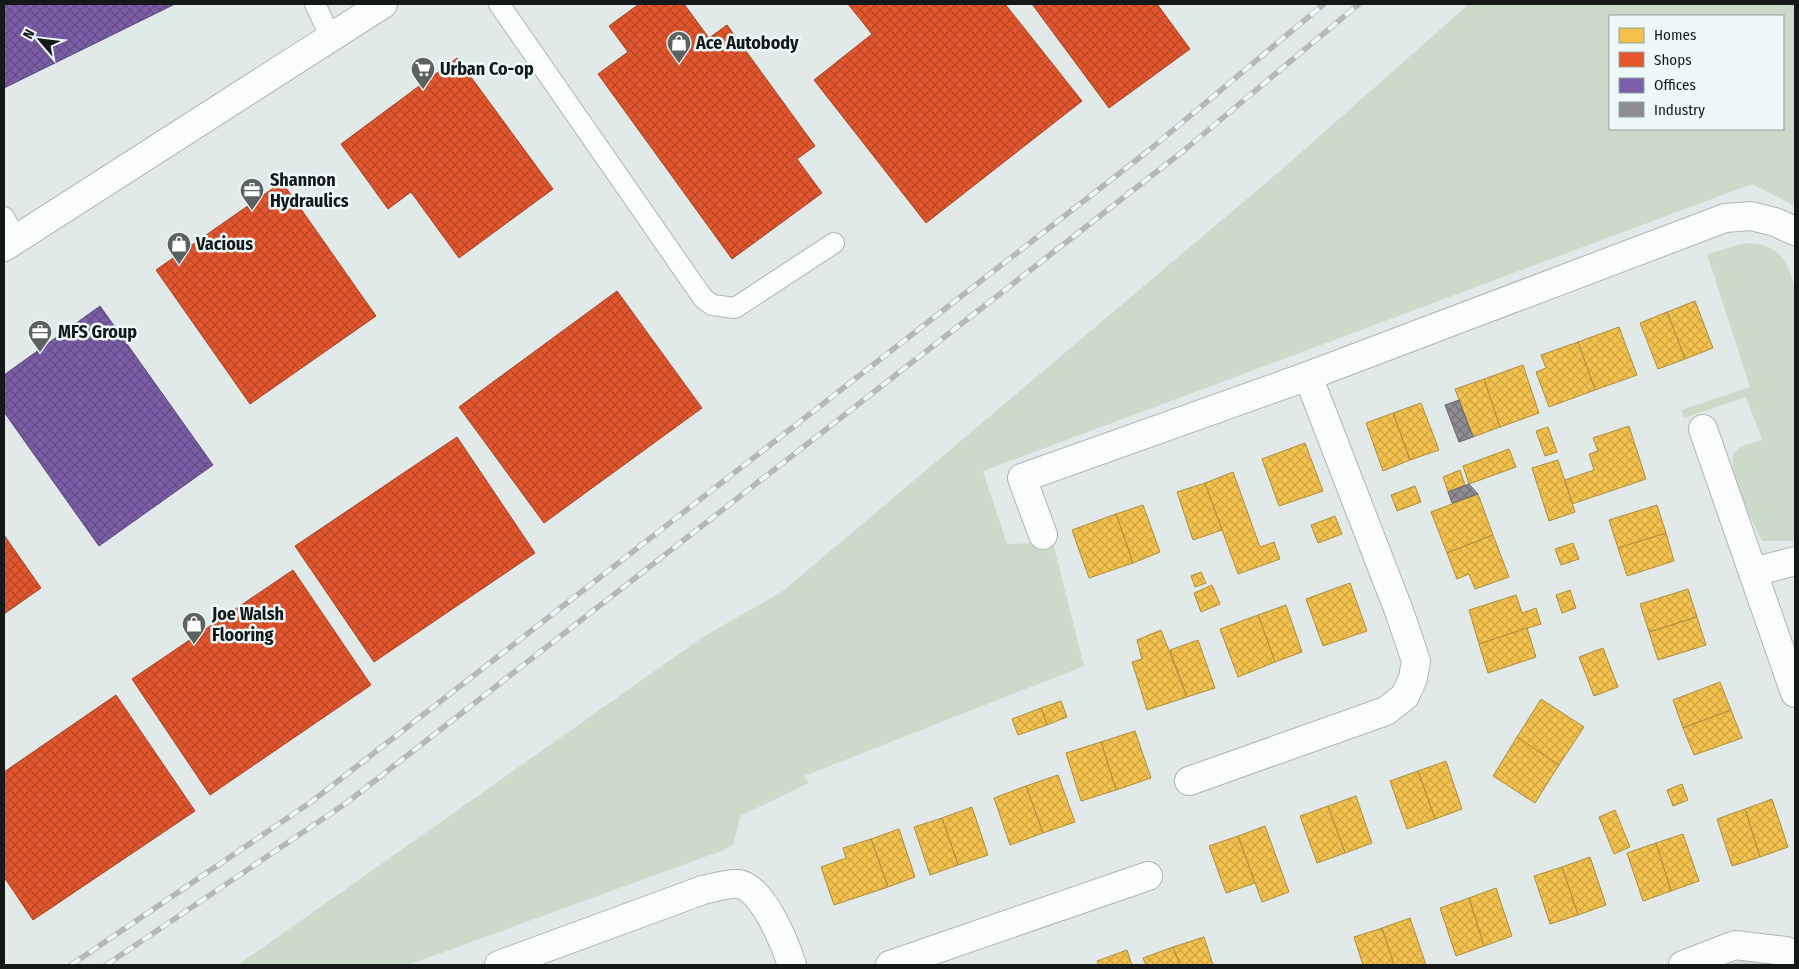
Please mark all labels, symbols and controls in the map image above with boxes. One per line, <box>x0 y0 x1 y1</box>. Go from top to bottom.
north arrow <box>15 15 65 65</box>
legend <box>1609 15 1784 130</box>
text: N <box>19 26 38 42</box>
text: Homes <box>1654 26 1696 44</box>
shop icon: Ace Autobody <box>666 30 692 64</box>
place label: Ace Autobody <box>695 32 799 54</box>
text: Shops <box>1654 51 1692 69</box>
supermarket icon: Urban Co-op <box>410 56 436 90</box>
place label: Urban Co-op <box>440 58 534 80</box>
text: Offices <box>1654 76 1696 94</box>
text: Industry <box>1654 101 1705 119</box>
place label: Shannon Hydraulics <box>270 169 349 212</box>
office icon: Shannon Hydraulics <box>239 177 265 211</box>
shop icon: Vacious <box>166 231 192 265</box>
place label: Vacious <box>195 233 253 255</box>
office icon: MFS Group <box>27 319 53 353</box>
place label: MFS Group <box>58 321 137 343</box>
place label: Joe Walsh Flooring <box>211 603 284 646</box>
shop icon: Joe Walsh Flooring <box>181 611 207 645</box>

